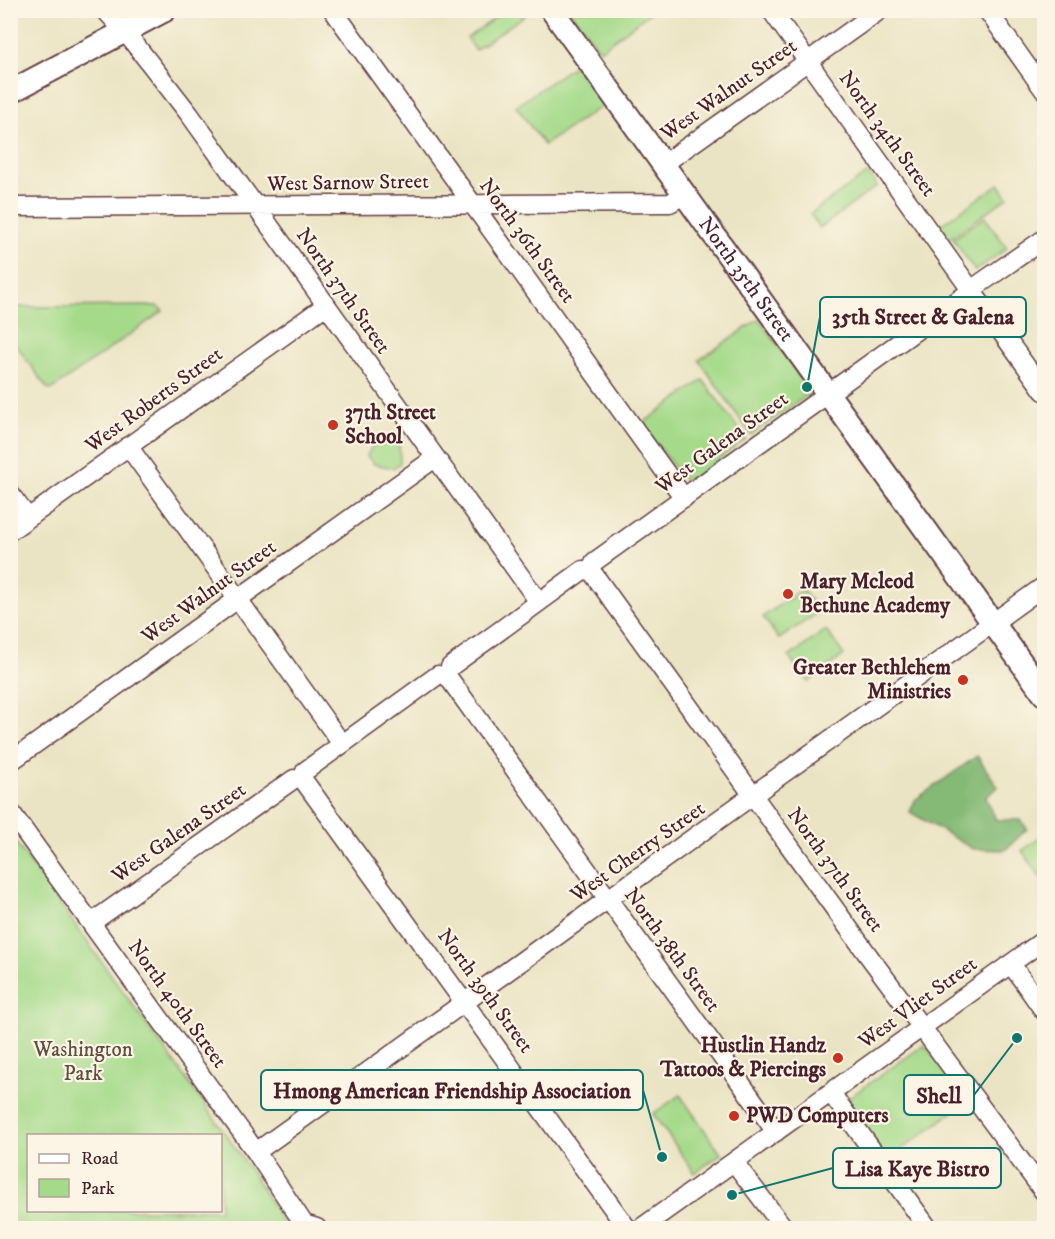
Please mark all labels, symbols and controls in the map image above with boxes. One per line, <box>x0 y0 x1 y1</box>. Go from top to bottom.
street label: West Walnut Street <box>655 33 802 147</box>
street label: North 34th Street <box>833 66 941 202</box>
street label: West Sarnow Street <box>266 169 429 197</box>
street label: North 36th Street <box>473 174 581 309</box>
street label: North 35th Street <box>692 212 800 347</box>
street label: North 37th Street <box>290 223 396 359</box>
callout: 35th Street & Galena <box>820 297 1026 337</box>
text: 35th Street & Galena <box>832 304 1015 331</box>
street label: West Roberts Street <box>79 341 228 459</box>
street label: West Galena Street <box>650 386 794 500</box>
place label: 37th Street School <box>345 400 436 450</box>
marker: 37th Street School <box>326 418 340 432</box>
street label: West Walnut Street <box>136 534 282 650</box>
place label: Mary Mcleod Bethune Academy <box>800 569 951 619</box>
marker: Mary Mcleod Bethune Academy <box>781 587 795 601</box>
place label: Greater Bethlehem Ministries <box>793 655 951 705</box>
marker: Greater Bethlehem Ministries <box>956 673 970 687</box>
street label: West Galena Street <box>106 777 251 889</box>
street label: West Cherry Street <box>565 796 711 909</box>
street label: North 37th Street <box>781 803 889 938</box>
street label: North 38th Street <box>618 883 726 1017</box>
street label: North 39th Street <box>431 924 539 1058</box>
street label: North 40th Street <box>122 935 232 1073</box>
street label: West Vliet Street <box>853 951 983 1055</box>
place label: Hustlin Handz Tattoos & Piercings <box>659 1033 827 1083</box>
park label: Washington Park <box>32 1037 133 1087</box>
marker: Hustlin Handz Tattoos & Piercings <box>831 1051 845 1065</box>
callout: Hmong American Friendship Association <box>261 1070 643 1110</box>
callout: Shell <box>904 1075 974 1115</box>
text: Hmong American Friendship Association <box>273 1078 631 1105</box>
text: Shell <box>916 1083 962 1110</box>
place label: PWD Computers <box>746 1103 888 1129</box>
marker: PWD Computers <box>727 1109 741 1123</box>
legend <box>27 1134 222 1212</box>
text: Road <box>81 1148 118 1170</box>
callout: Lisa Kaye Bistro <box>833 1148 1001 1188</box>
text: Lisa Kaye Bistro <box>845 1156 990 1183</box>
text: Park <box>81 1178 115 1200</box>

